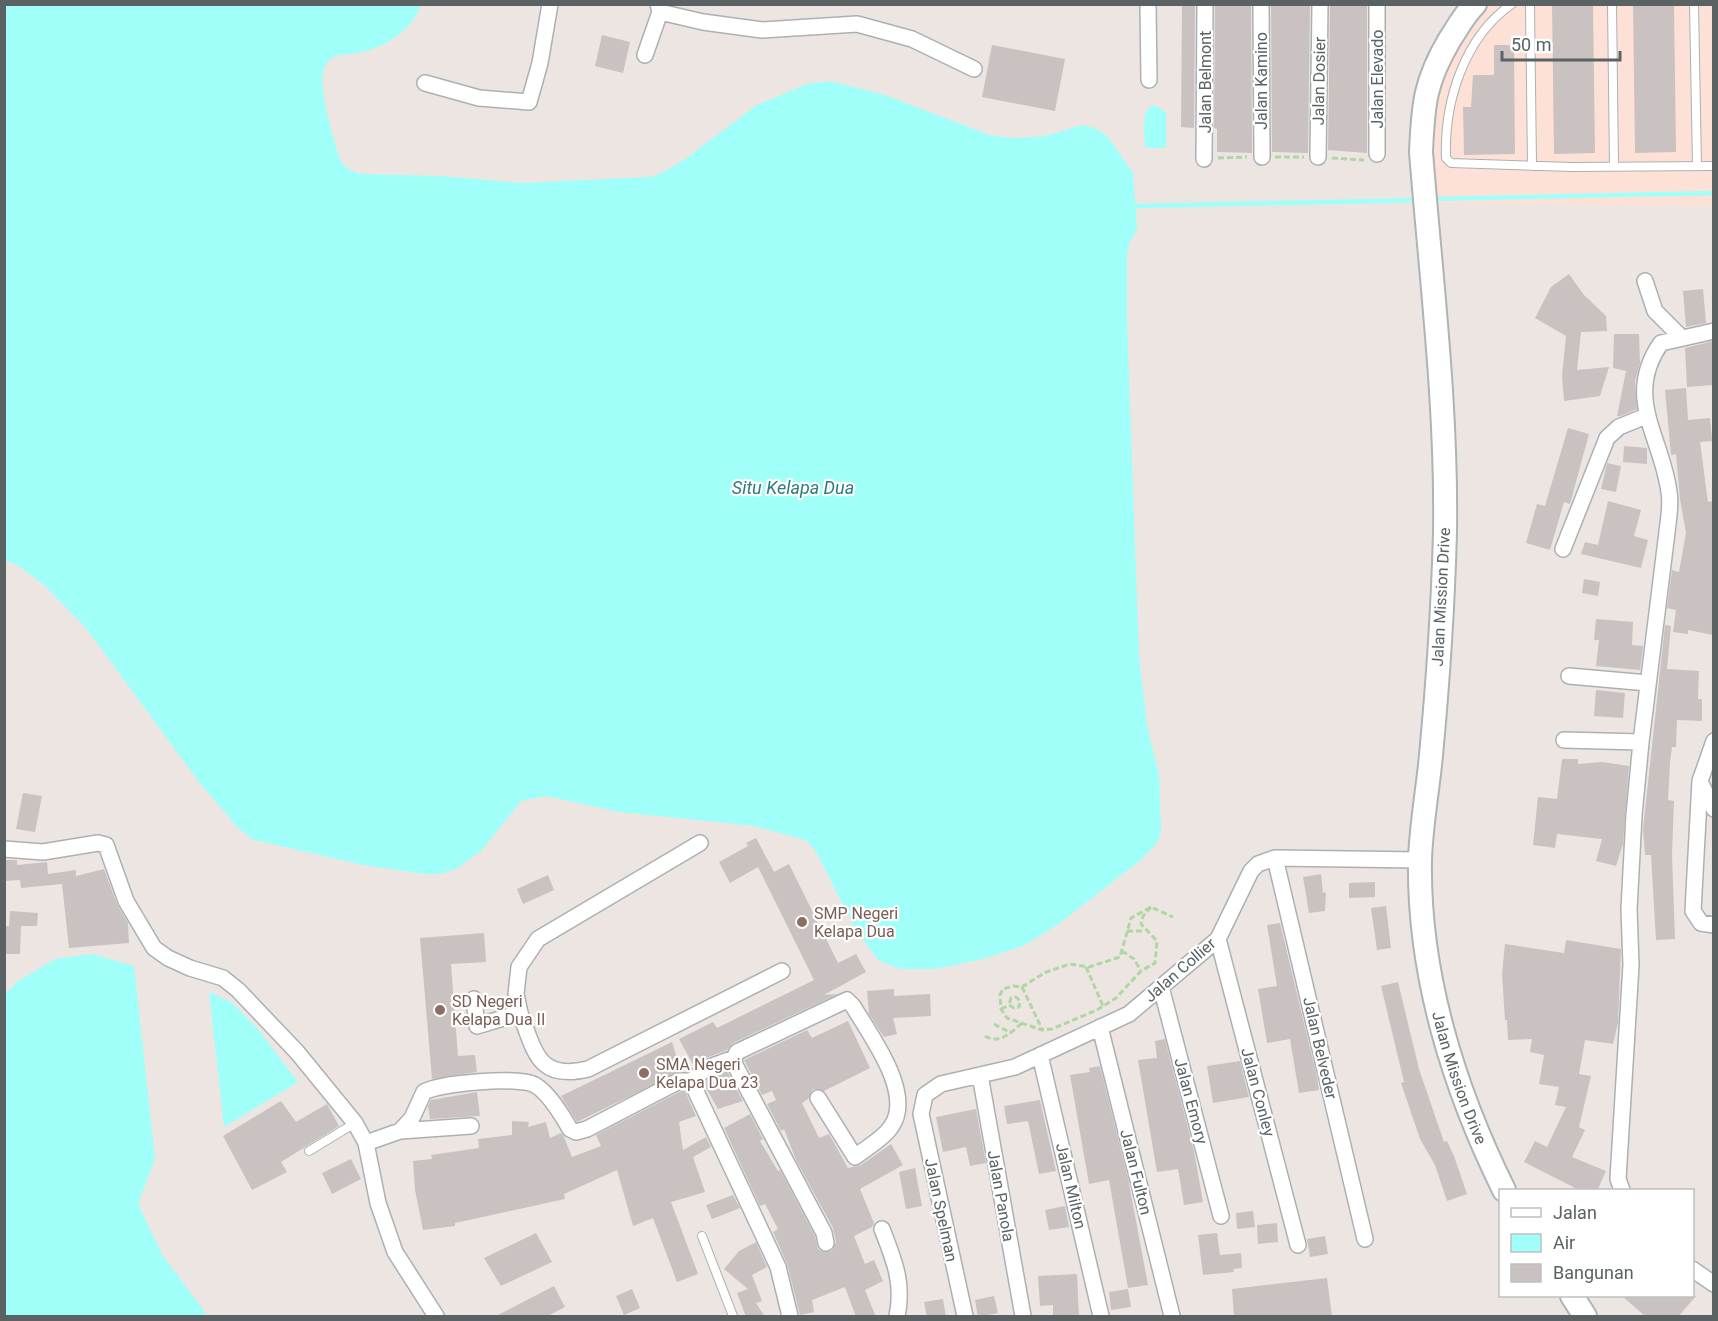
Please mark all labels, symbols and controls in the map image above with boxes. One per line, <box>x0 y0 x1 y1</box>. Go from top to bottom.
scale bar <box>1502 24 1620 62</box>
street label: Jalan Elevado <box>1368 30 1387 128</box>
street label: Jalan Belmont <box>1196 31 1215 133</box>
street label: Jalan Kamino <box>1252 32 1271 130</box>
text: 50 m <box>1511 34 1551 55</box>
street label: Jalan Dosier <box>1309 36 1329 125</box>
water label: Situ Kelapa Dua <box>732 477 854 498</box>
street label: Jalan Mission Drive <box>1428 527 1454 667</box>
place label: SMP Negeri Kelapa Dua <box>814 904 898 941</box>
marker: SMP Negeri Kelapa Dua <box>795 915 809 929</box>
street label: Jalan Collier <box>1141 934 1220 1006</box>
place label: SD Negeri Kelapa Dua II <box>452 992 545 1029</box>
street label: Jalan Belveder <box>1299 995 1341 1102</box>
marker: SD Negeri Kelapa Dua II <box>433 1003 447 1017</box>
street label: Jalan Mission Drive <box>1429 1009 1491 1147</box>
street label: Jalan Conley <box>1237 1046 1279 1139</box>
place label: SMA Negeri Kelapa Dua 23 <box>656 1055 759 1092</box>
street label: Jalan Emory <box>1170 1056 1212 1147</box>
marker: SMA Negeri Kelapa Dua 23 <box>637 1066 651 1080</box>
street label: Jalan Fulton <box>1116 1127 1156 1217</box>
street label: Jalan Milton <box>1052 1141 1090 1231</box>
street label: Jalan Panola <box>984 1149 1018 1243</box>
street label: Jalan Spelman <box>921 1156 961 1264</box>
legend <box>1499 1189 1694 1297</box>
text: Jalan <box>1553 1202 1597 1223</box>
text: Air <box>1553 1232 1575 1253</box>
text: Bangunan <box>1553 1262 1634 1283</box>

